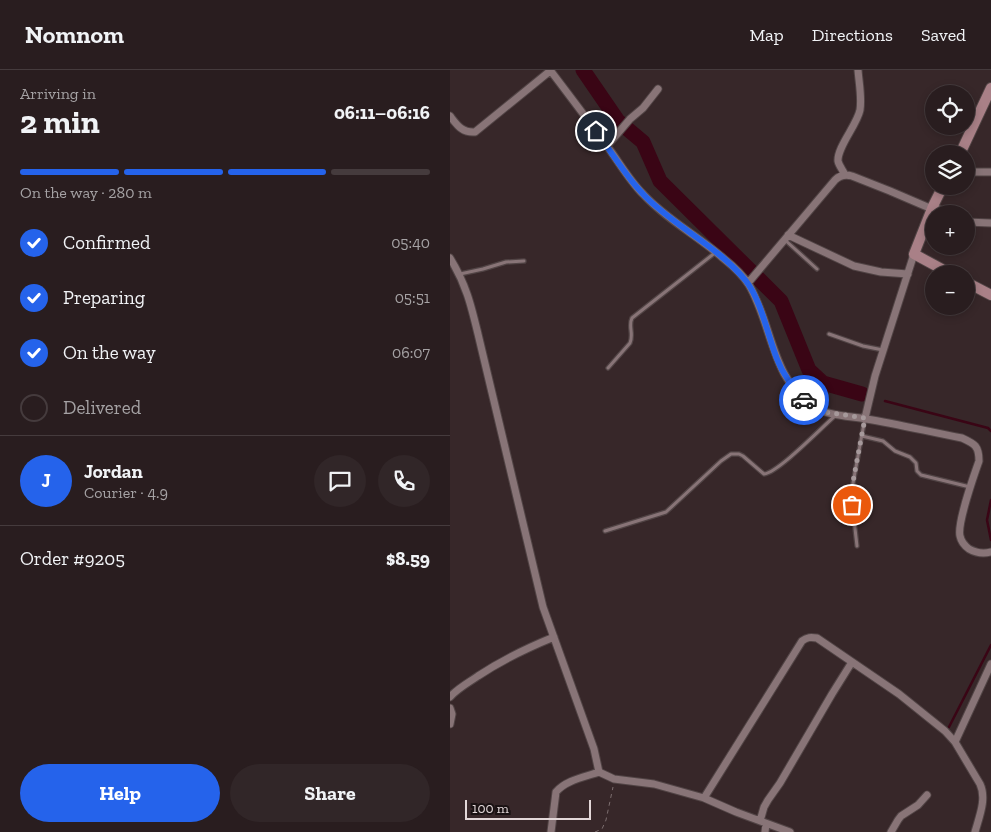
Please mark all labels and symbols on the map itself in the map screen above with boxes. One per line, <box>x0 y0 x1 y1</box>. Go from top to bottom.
pin <box>575 110 617 152</box>
courier <box>779 375 829 425</box>
pin <box>831 484 873 526</box>
scale bar <box>465 797 591 820</box>

